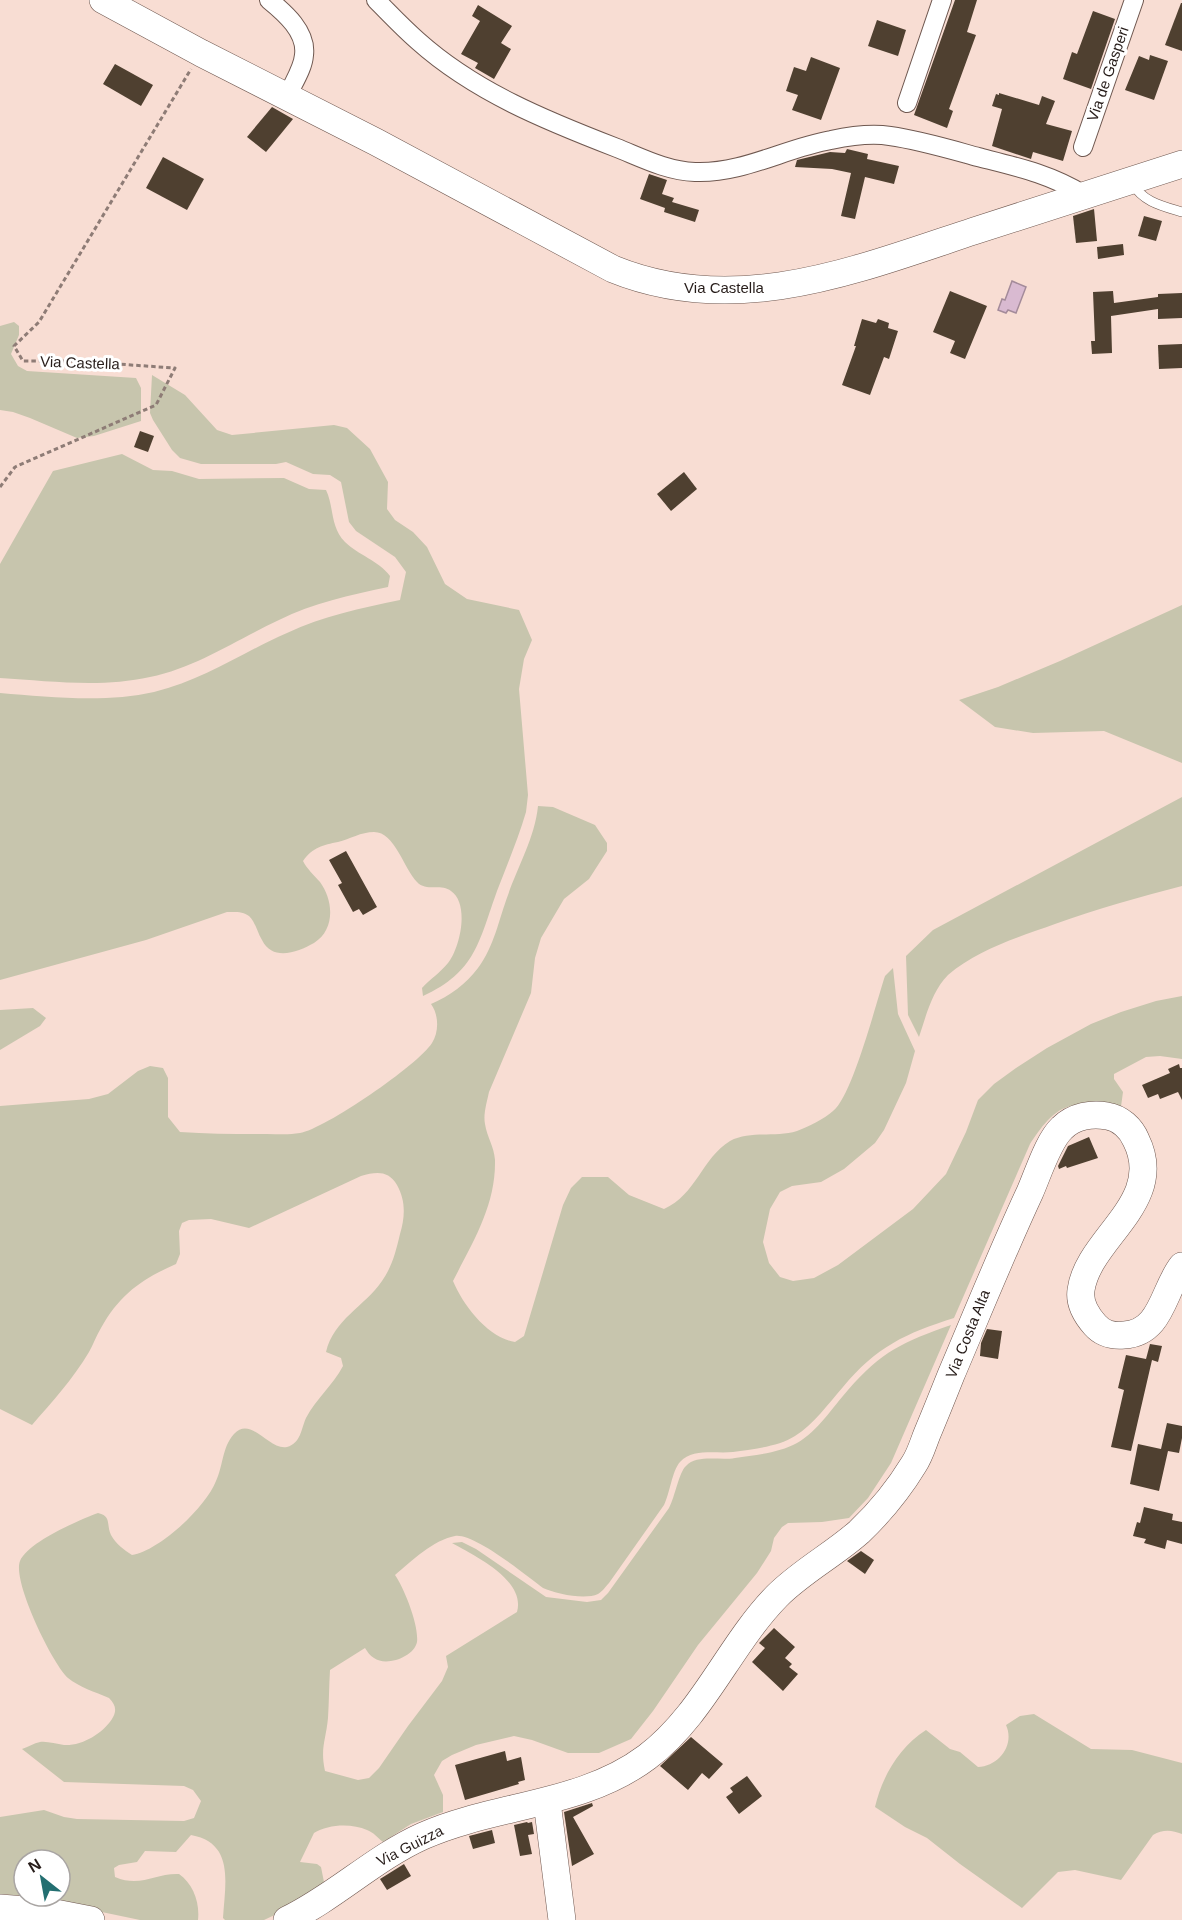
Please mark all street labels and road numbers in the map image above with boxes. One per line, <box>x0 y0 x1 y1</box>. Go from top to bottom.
street label: Via de Gasperi <box>1083 24 1132 123</box>
street label: Via Castella <box>684 279 765 296</box>
street label: Via Castella <box>40 353 121 372</box>
street label: Via Costa Alta <box>942 1286 993 1381</box>
street label: Via Guizza <box>374 1821 446 1870</box>

